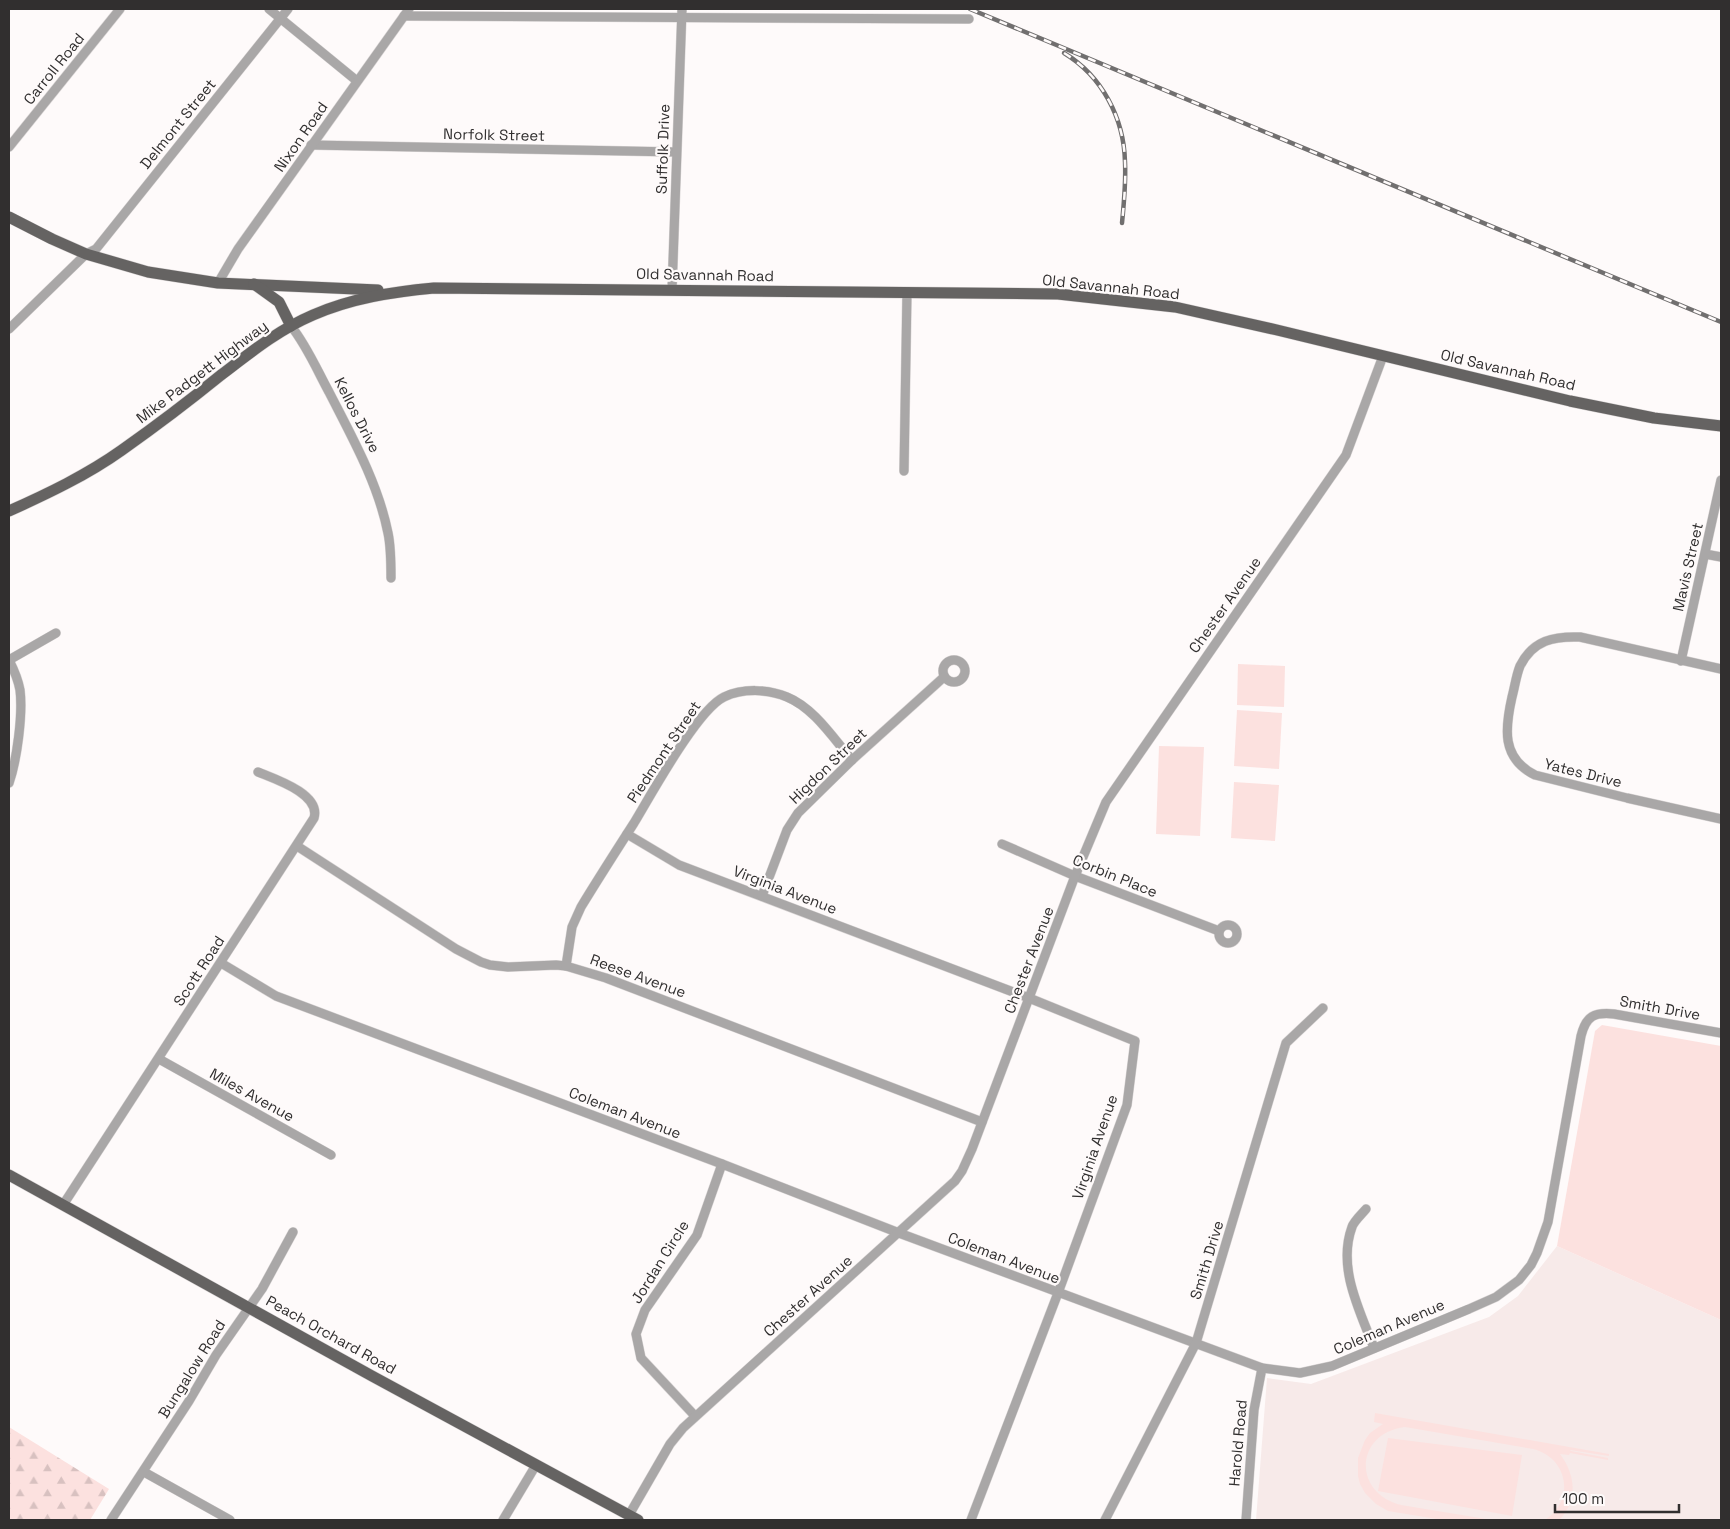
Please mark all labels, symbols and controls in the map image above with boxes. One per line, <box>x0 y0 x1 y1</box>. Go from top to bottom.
street label: Carroll Road <box>19 29 88 108</box>
street label: Delmont Street <box>136 75 220 173</box>
street label: Nixon Road <box>270 98 332 175</box>
street label: Suffolk Drive <box>651 103 674 194</box>
street label: Norfolk Street <box>443 124 545 145</box>
street label: Old Savannah Road <box>636 264 774 285</box>
street label: Old Savannah Road <box>1041 270 1181 303</box>
street label: Mike Padgett Highway <box>132 316 271 427</box>
street label: Old Savannah Road <box>1439 345 1577 394</box>
street label: Kellos Drive <box>330 374 385 456</box>
street label: Mavis Street <box>1668 521 1707 613</box>
street label: Chester Avenue <box>1184 553 1265 657</box>
street label: Piedmont Street <box>622 697 705 806</box>
street label: Higdon Street <box>785 724 871 808</box>
street label: Yates Drive <box>1542 754 1624 791</box>
street label: Corbin Place <box>1070 850 1161 901</box>
street label: Virginia Avenue <box>731 861 840 918</box>
street label: Chester Avenue <box>999 903 1058 1016</box>
street label: Scott Road <box>169 932 228 1009</box>
street label: Reese Avenue <box>588 949 689 1002</box>
street label: Smith Drive <box>1618 991 1702 1024</box>
street label: Miles Avenue <box>207 1064 298 1126</box>
street label: Coleman Avenue <box>566 1082 684 1143</box>
street label: Virginia Avenue <box>1068 1092 1121 1202</box>
street label: Jordan Circle <box>626 1216 693 1307</box>
street label: Smith Drive <box>1185 1218 1228 1302</box>
street label: Coleman Avenue <box>945 1227 1063 1288</box>
street label: Chester Avenue <box>759 1251 856 1341</box>
street label: Peach Orchard Road <box>263 1291 400 1378</box>
street label: Coleman Avenue <box>1330 1295 1447 1358</box>
street label: Bungalow Road <box>154 1316 229 1421</box>
street label: Harold Road <box>1224 1399 1251 1487</box>
scale bar <box>1555 1482 1679 1514</box>
text: 100 m <box>1562 1489 1604 1508</box>

